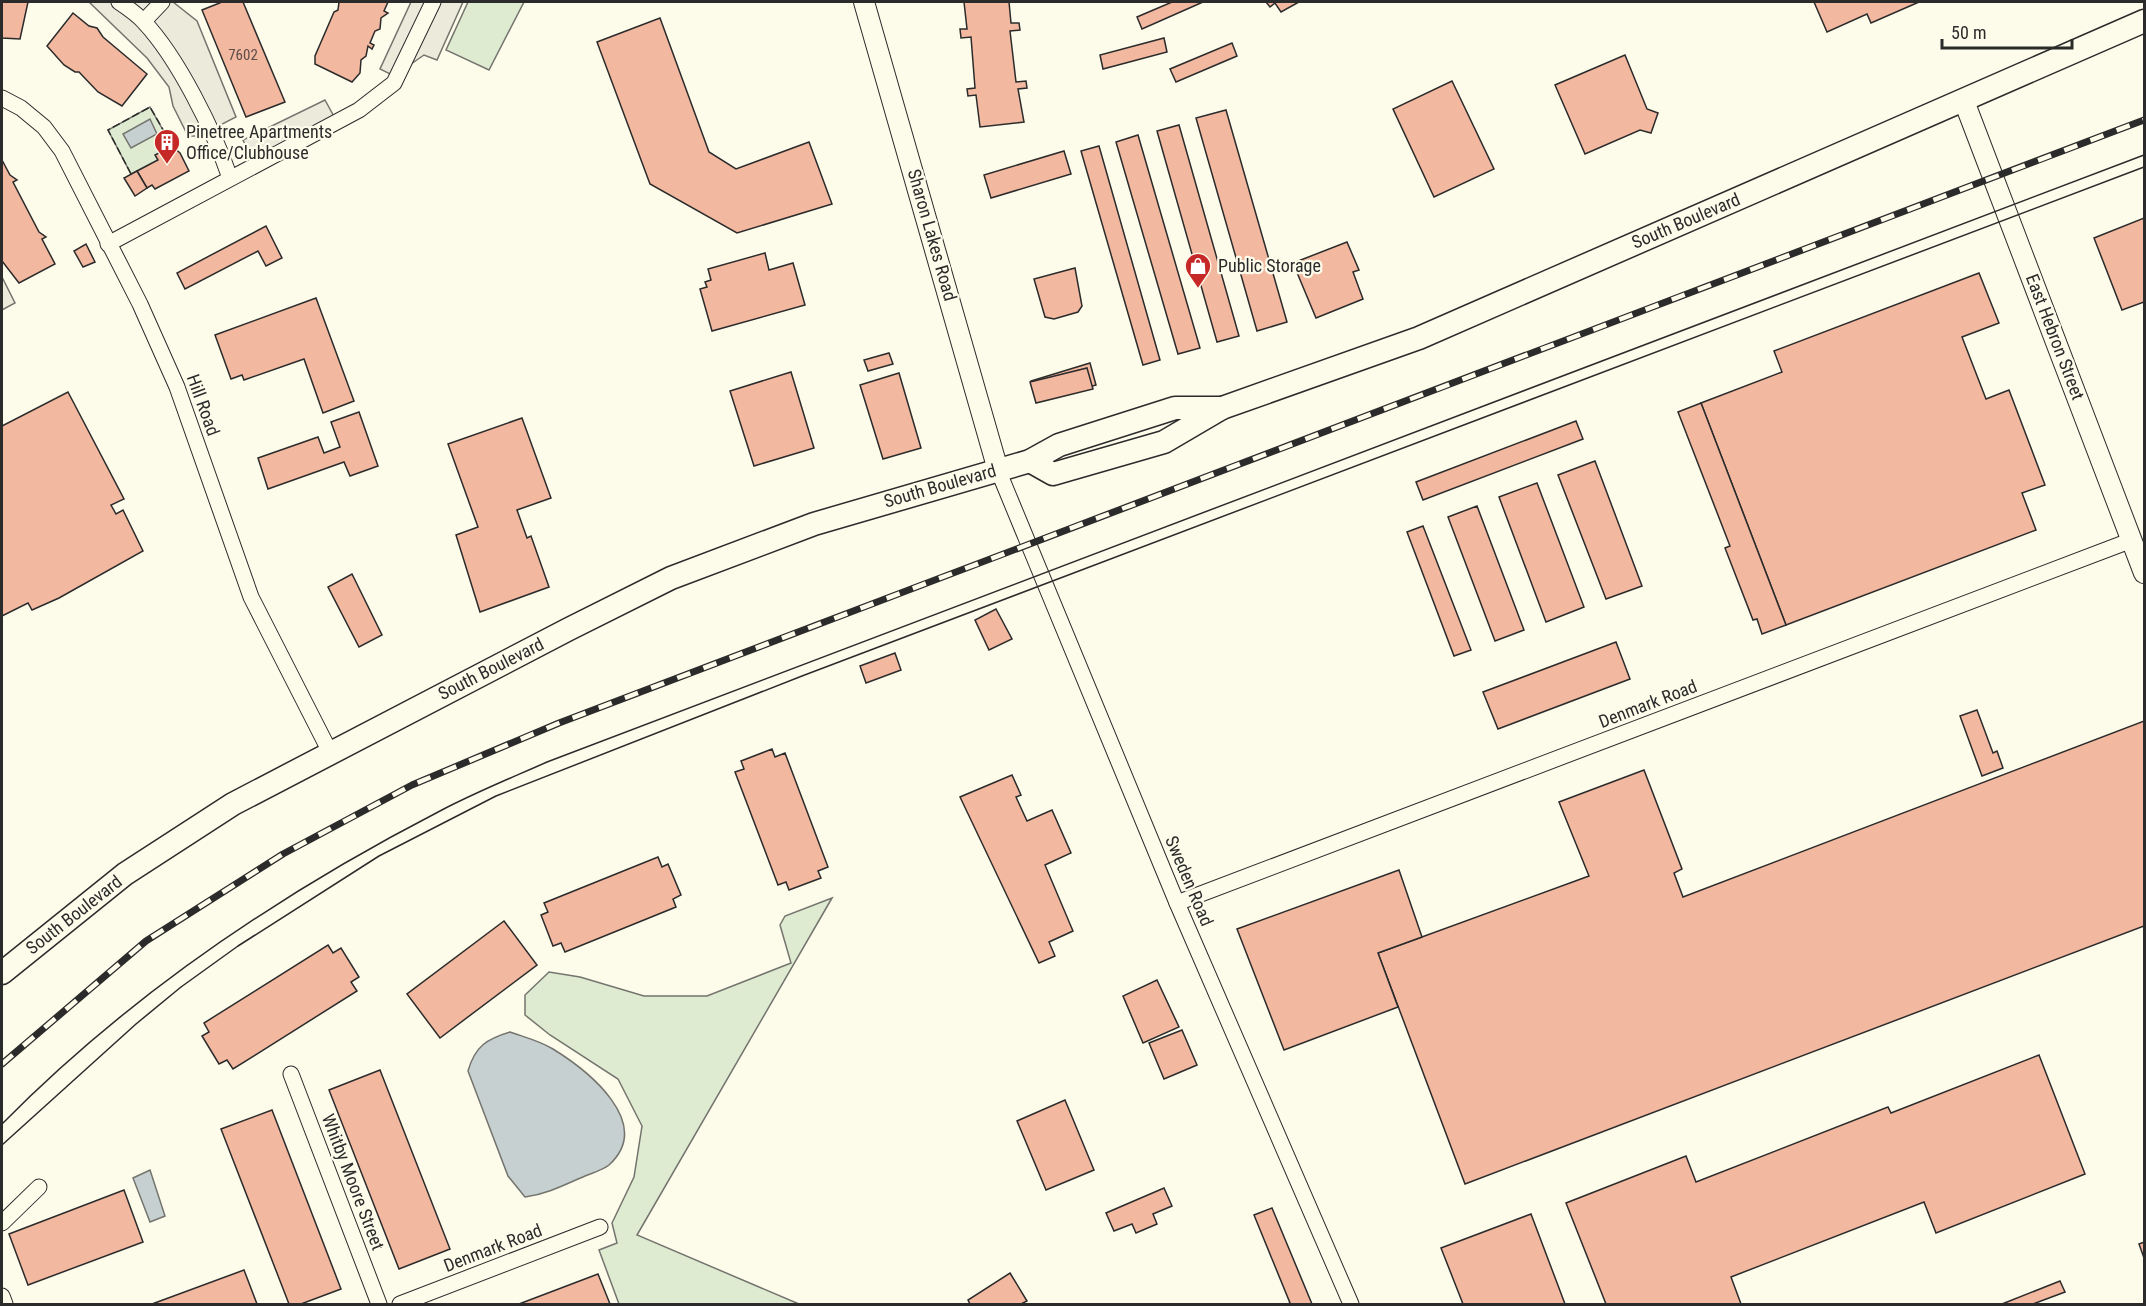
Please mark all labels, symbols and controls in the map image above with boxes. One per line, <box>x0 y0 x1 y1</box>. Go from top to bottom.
scale bar <box>1942 12 2072 50</box>
text: 50 m <box>1951 22 1986 43</box>
house number: 7602 <box>228 46 258 64</box>
place label: Pinetree Apartments Office/Clubhouse <box>186 121 332 163</box>
building icon: Pinetree Apartments Office/Clubhouse <box>152 127 182 165</box>
street label: Sharon Lakes Road <box>904 167 961 303</box>
street label: South Boulevard <box>1628 188 1743 253</box>
shop icon: Public Storage <box>1183 251 1213 289</box>
place label: Public Storage <box>1218 255 1321 276</box>
street label: East Hebron Street <box>2022 271 2089 403</box>
street label: Hill Road <box>183 371 224 438</box>
street label: South Boulevard <box>881 459 998 512</box>
street label: South Boulevard <box>434 633 547 704</box>
street label: Denmark Road <box>1596 675 1700 732</box>
street label: Sweden Road <box>1161 833 1218 929</box>
street label: South Boulevard <box>22 871 126 958</box>
street label: Whitby Moore Street <box>318 1111 389 1253</box>
street label: Denmark Road <box>441 1219 545 1276</box>

